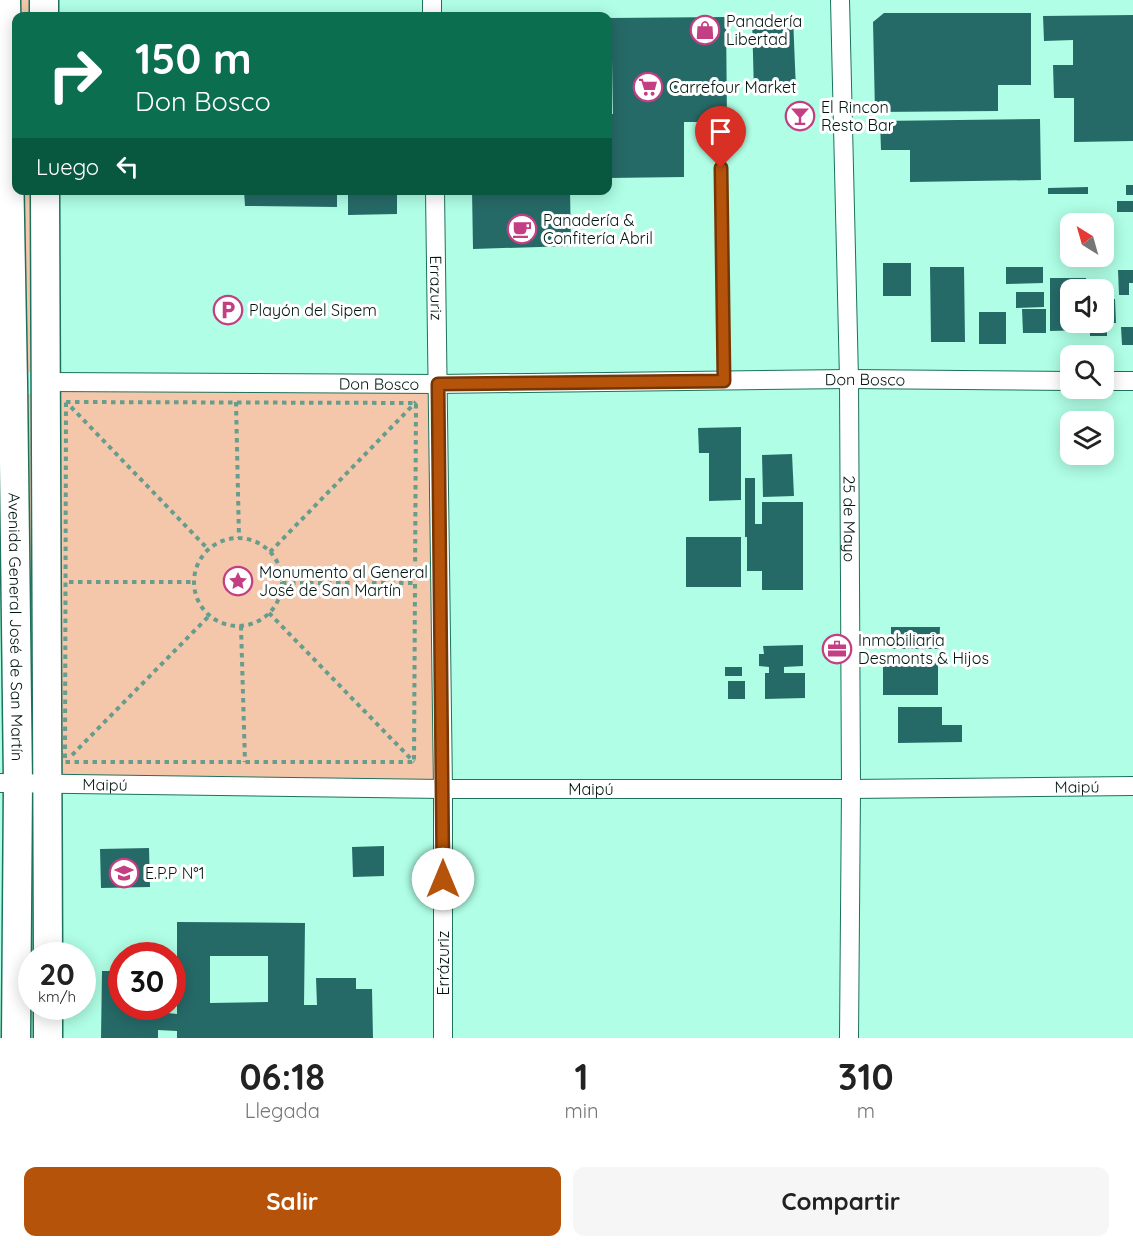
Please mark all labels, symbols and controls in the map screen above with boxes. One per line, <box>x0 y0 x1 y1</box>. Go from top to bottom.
place label: Panadería Libertad <box>726 11 802 49</box>
shop icon: Panadería Libertad <box>689 14 721 46</box>
text: 150 m <box>135 32 252 85</box>
icon: right <box>36 36 114 114</box>
supermarket icon: Carrefour Market <box>632 71 664 103</box>
place label: Carrefour Market <box>669 77 796 97</box>
text: Don Bosco <box>135 84 271 118</box>
place label: El Rincon Resto Bar <box>821 97 894 135</box>
bar icon: El Rincon Resto Bar <box>784 100 816 132</box>
pin <box>695 106 746 168</box>
icon: arrive <box>704 115 737 148</box>
icon: left <box>111 150 144 183</box>
text: Luego <box>36 153 99 181</box>
place label: Panadería & Confitería Abril <box>543 210 653 248</box>
cafe icon: Panadería & Confitería Abril <box>506 213 538 245</box>
north arrow <box>1060 213 1114 267</box>
map controls <box>1060 213 1114 465</box>
street label: Errazuriz <box>426 255 447 321</box>
button: sound <box>1060 279 1114 333</box>
parking icon: Playón del Sipem <box>212 294 244 326</box>
place label: Playón del Sipem <box>249 300 377 320</box>
button: search <box>1060 345 1114 399</box>
street label: Don Bosco <box>825 369 905 390</box>
street label: Don Bosco <box>339 373 419 394</box>
button: layers <box>1060 411 1114 465</box>
street label: 25 de Mayo <box>839 475 860 562</box>
street label: Avenida General José de San Martín <box>4 493 28 761</box>
place label: Monumento al General José de San Martín <box>259 562 428 600</box>
place icon: Monumento al General José de San Martín <box>222 565 254 597</box>
place label: Inmobiliaria Desmonts & Hijos <box>858 630 989 668</box>
office icon: Inmobiliaria Desmonts & Hijos <box>821 633 853 665</box>
street label: Maipú <box>82 774 128 795</box>
street label: Maipú <box>1054 776 1100 797</box>
street label: Maipú <box>568 779 614 799</box>
position arrow <box>411 847 475 911</box>
school or university icon: E.P.P N°1 <box>108 857 140 889</box>
place label: E.P.P N°1 <box>145 863 205 883</box>
street label: Errázuriz <box>433 931 453 995</box>
speed limit sign: 30 <box>108 942 186 1020</box>
text: 20 <box>39 955 75 993</box>
text: km/h <box>38 987 76 1006</box>
text: 06:18 <box>239 1054 325 1099</box>
text: 1 <box>575 1054 589 1099</box>
text: 310 <box>838 1054 894 1099</box>
text: Llegada <box>245 1098 320 1123</box>
text: min <box>565 1098 599 1123</box>
text: m <box>857 1098 875 1123</box>
button: Salir <box>24 1167 561 1236</box>
button: Compartir <box>573 1167 1109 1236</box>

